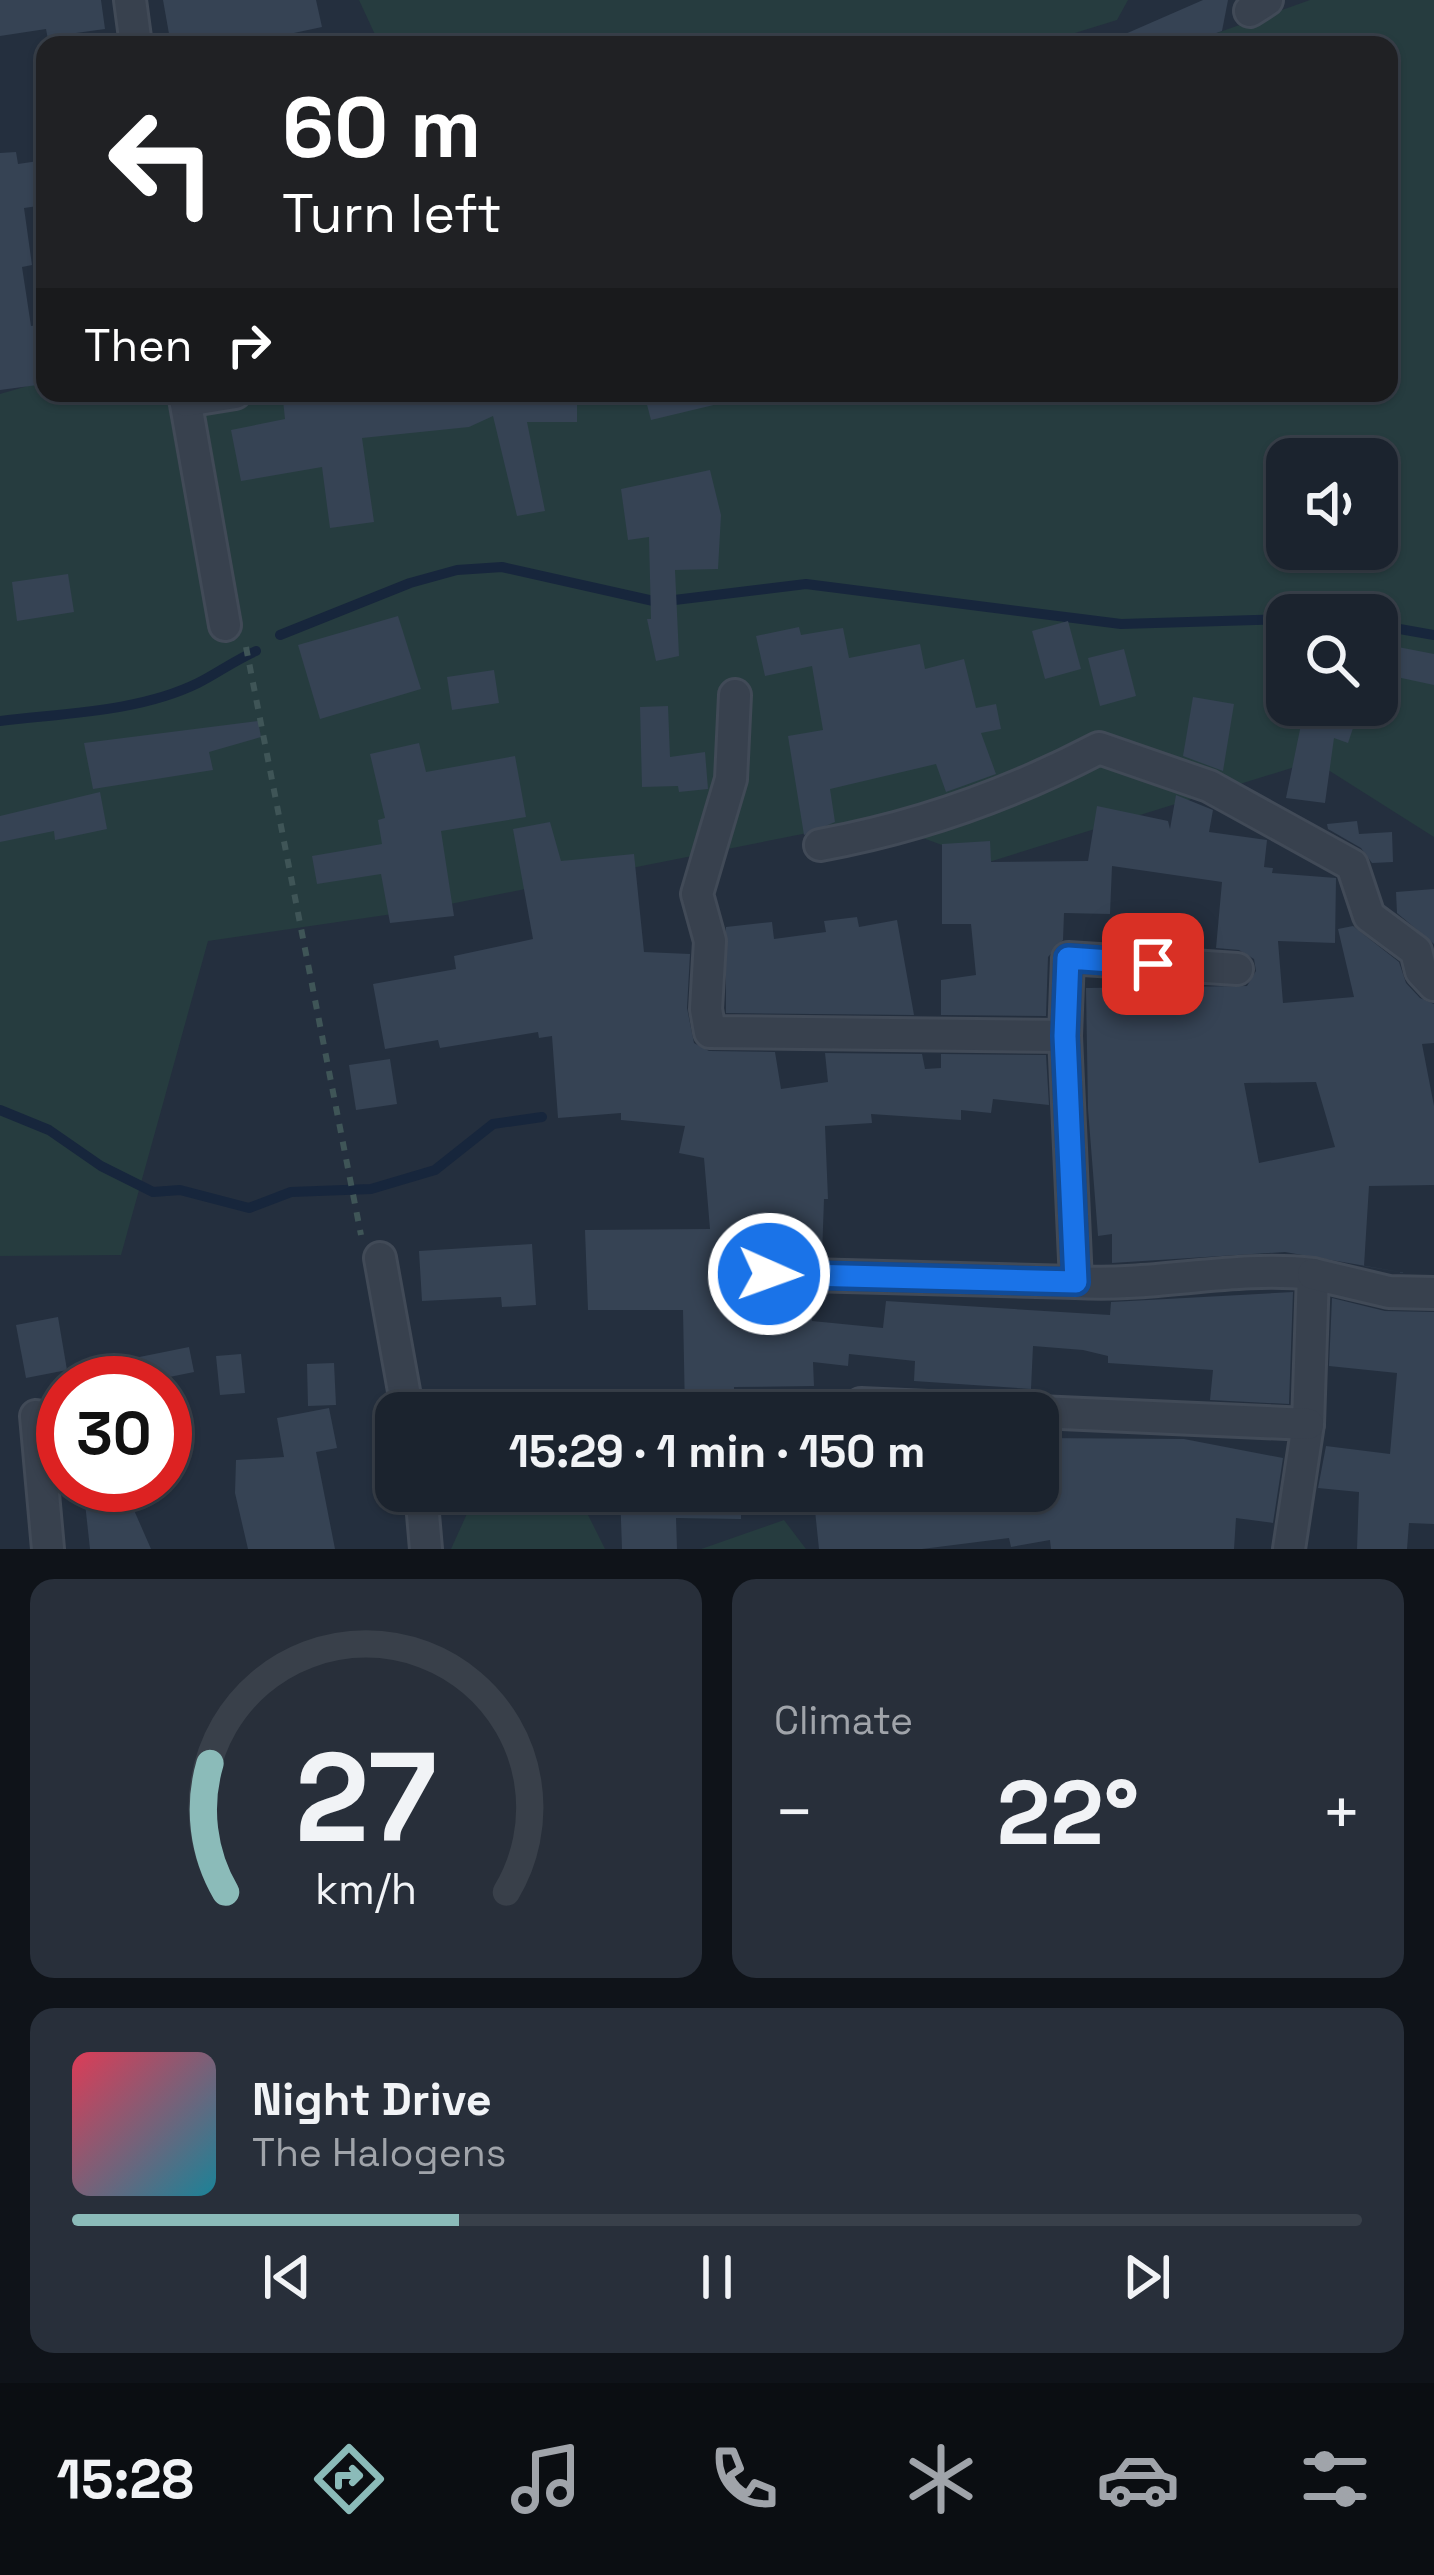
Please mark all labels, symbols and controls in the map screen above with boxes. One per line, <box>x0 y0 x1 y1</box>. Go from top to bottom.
text: 60 m <box>282 74 481 182</box>
icon: left <box>84 84 240 240</box>
text: Turn left <box>282 179 502 248</box>
icon: right <box>216 312 282 378</box>
text: Then <box>84 317 192 374</box>
map controls <box>1266 438 1398 726</box>
button: sound <box>1266 438 1398 570</box>
button: search <box>1266 594 1398 726</box>
pin <box>1102 913 1204 1015</box>
icon: arrive <box>1120 931 1186 997</box>
position arrow <box>706 1211 832 1337</box>
speed limit sign: 30 <box>36 1356 192 1512</box>
text: 15:29 · 1 min · 150 m <box>509 1423 925 1480</box>
text: Climate <box>774 1696 913 1745</box>
text: 27 <box>295 1718 437 1877</box>
text: 22° <box>997 1755 1139 1870</box>
text: − <box>774 1770 815 1854</box>
text: + <box>1321 1770 1362 1854</box>
text: km/h <box>315 1861 417 1916</box>
text: Night Drive <box>252 2071 492 2128</box>
text: The Halogens <box>252 2128 506 2177</box>
icon: previous <box>254 2244 320 2310</box>
icon: pause <box>684 2244 750 2310</box>
icon: next <box>1114 2244 1180 2310</box>
icon: directions <box>307 2437 391 2521</box>
icon: music <box>504 2437 588 2521</box>
icon: phone <box>702 2437 786 2521</box>
icon: climate <box>899 2437 983 2521</box>
icon: car <box>1096 2437 1180 2521</box>
icon: filters <box>1293 2437 1377 2521</box>
text: 15:28 <box>57 2445 194 2514</box>

